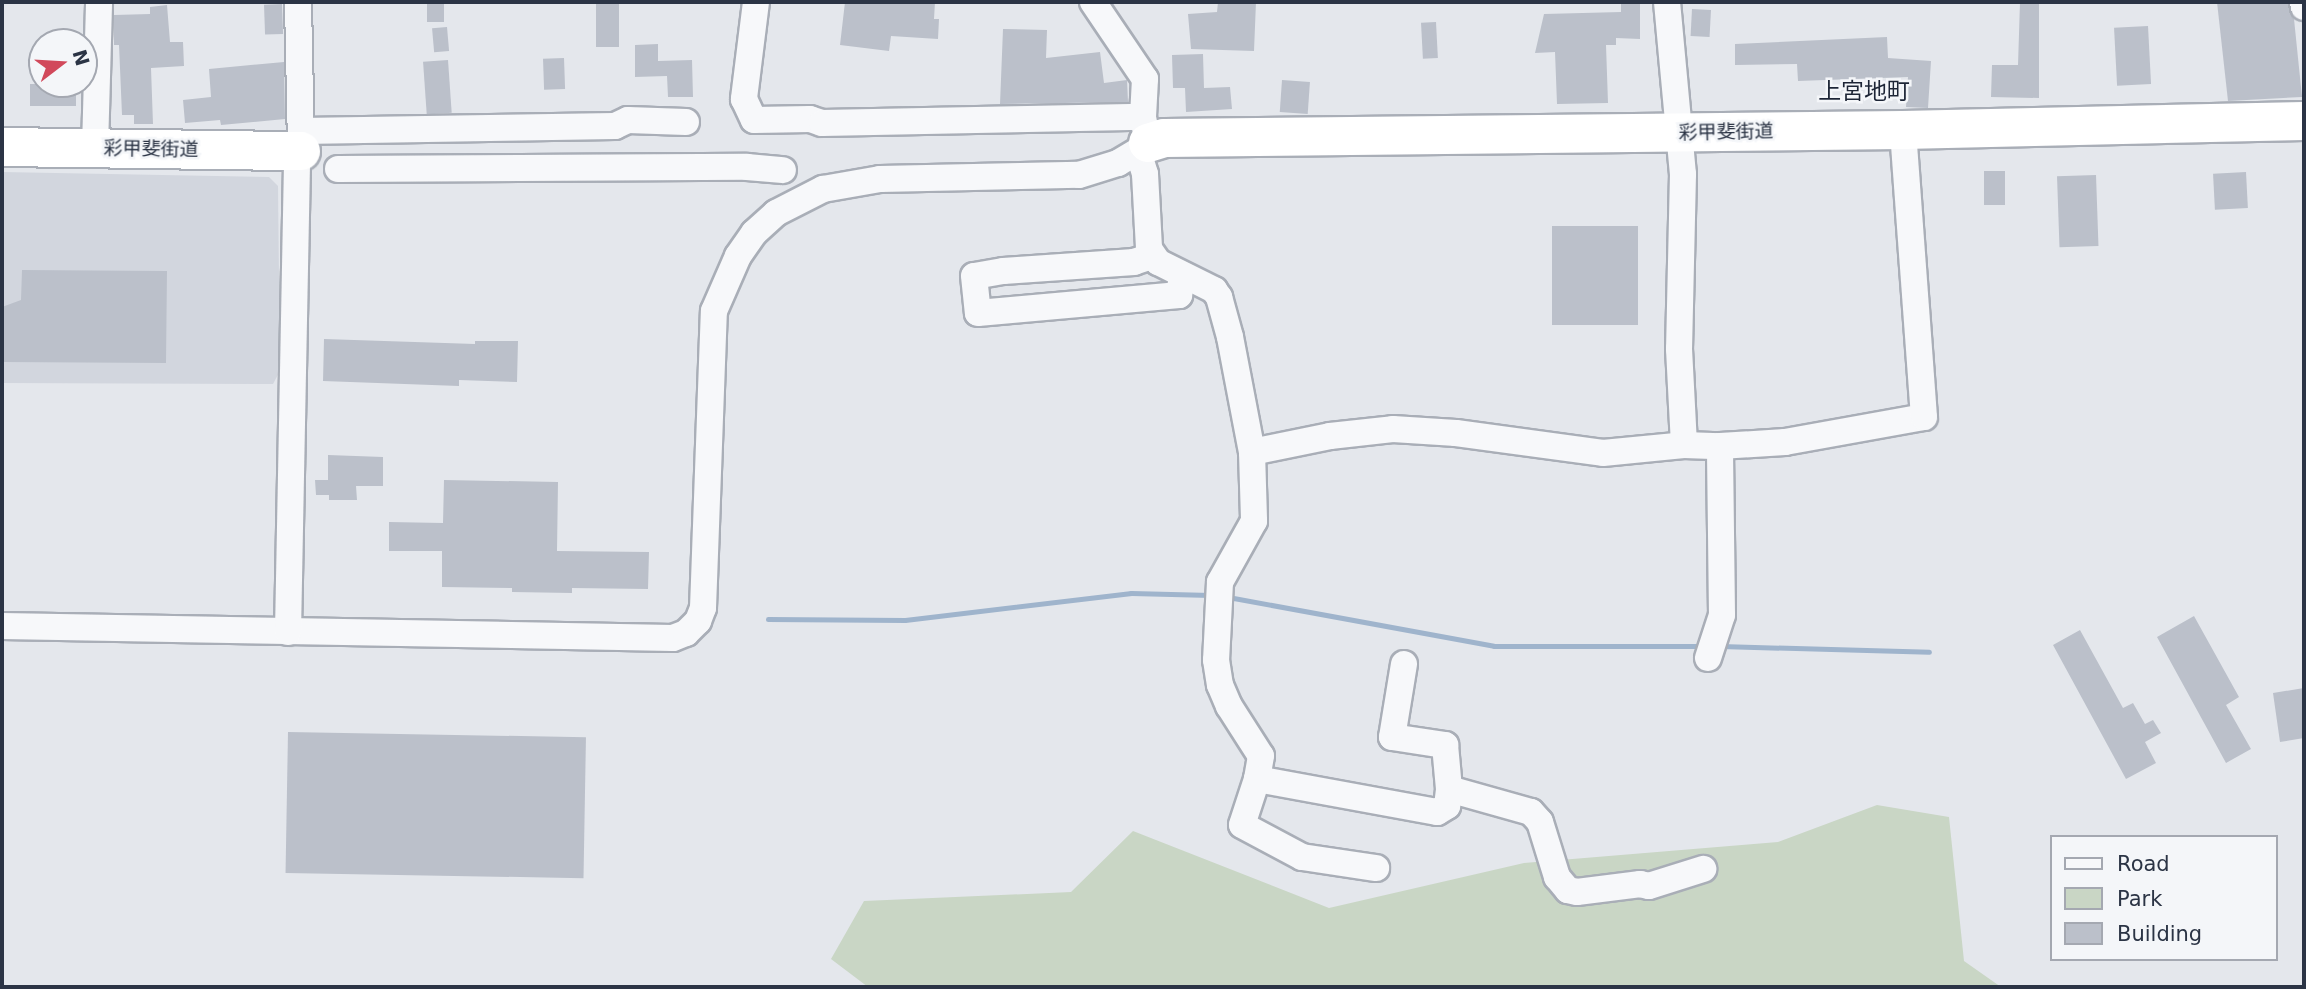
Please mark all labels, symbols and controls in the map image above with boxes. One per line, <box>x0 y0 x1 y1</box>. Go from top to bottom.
north arrow <box>28 28 98 98</box>
text: N <box>68 47 94 68</box>
district label: 上宮地町 <box>1818 77 1910 105</box>
street label: 彩甲斐街道 <box>1678 120 1774 144</box>
street label: 彩甲斐街道 <box>103 137 199 161</box>
legend <box>2050 835 2278 961</box>
text: Road <box>2117 852 2170 876</box>
text: Park <box>2117 887 2162 911</box>
text: Building <box>2117 922 2202 946</box>

